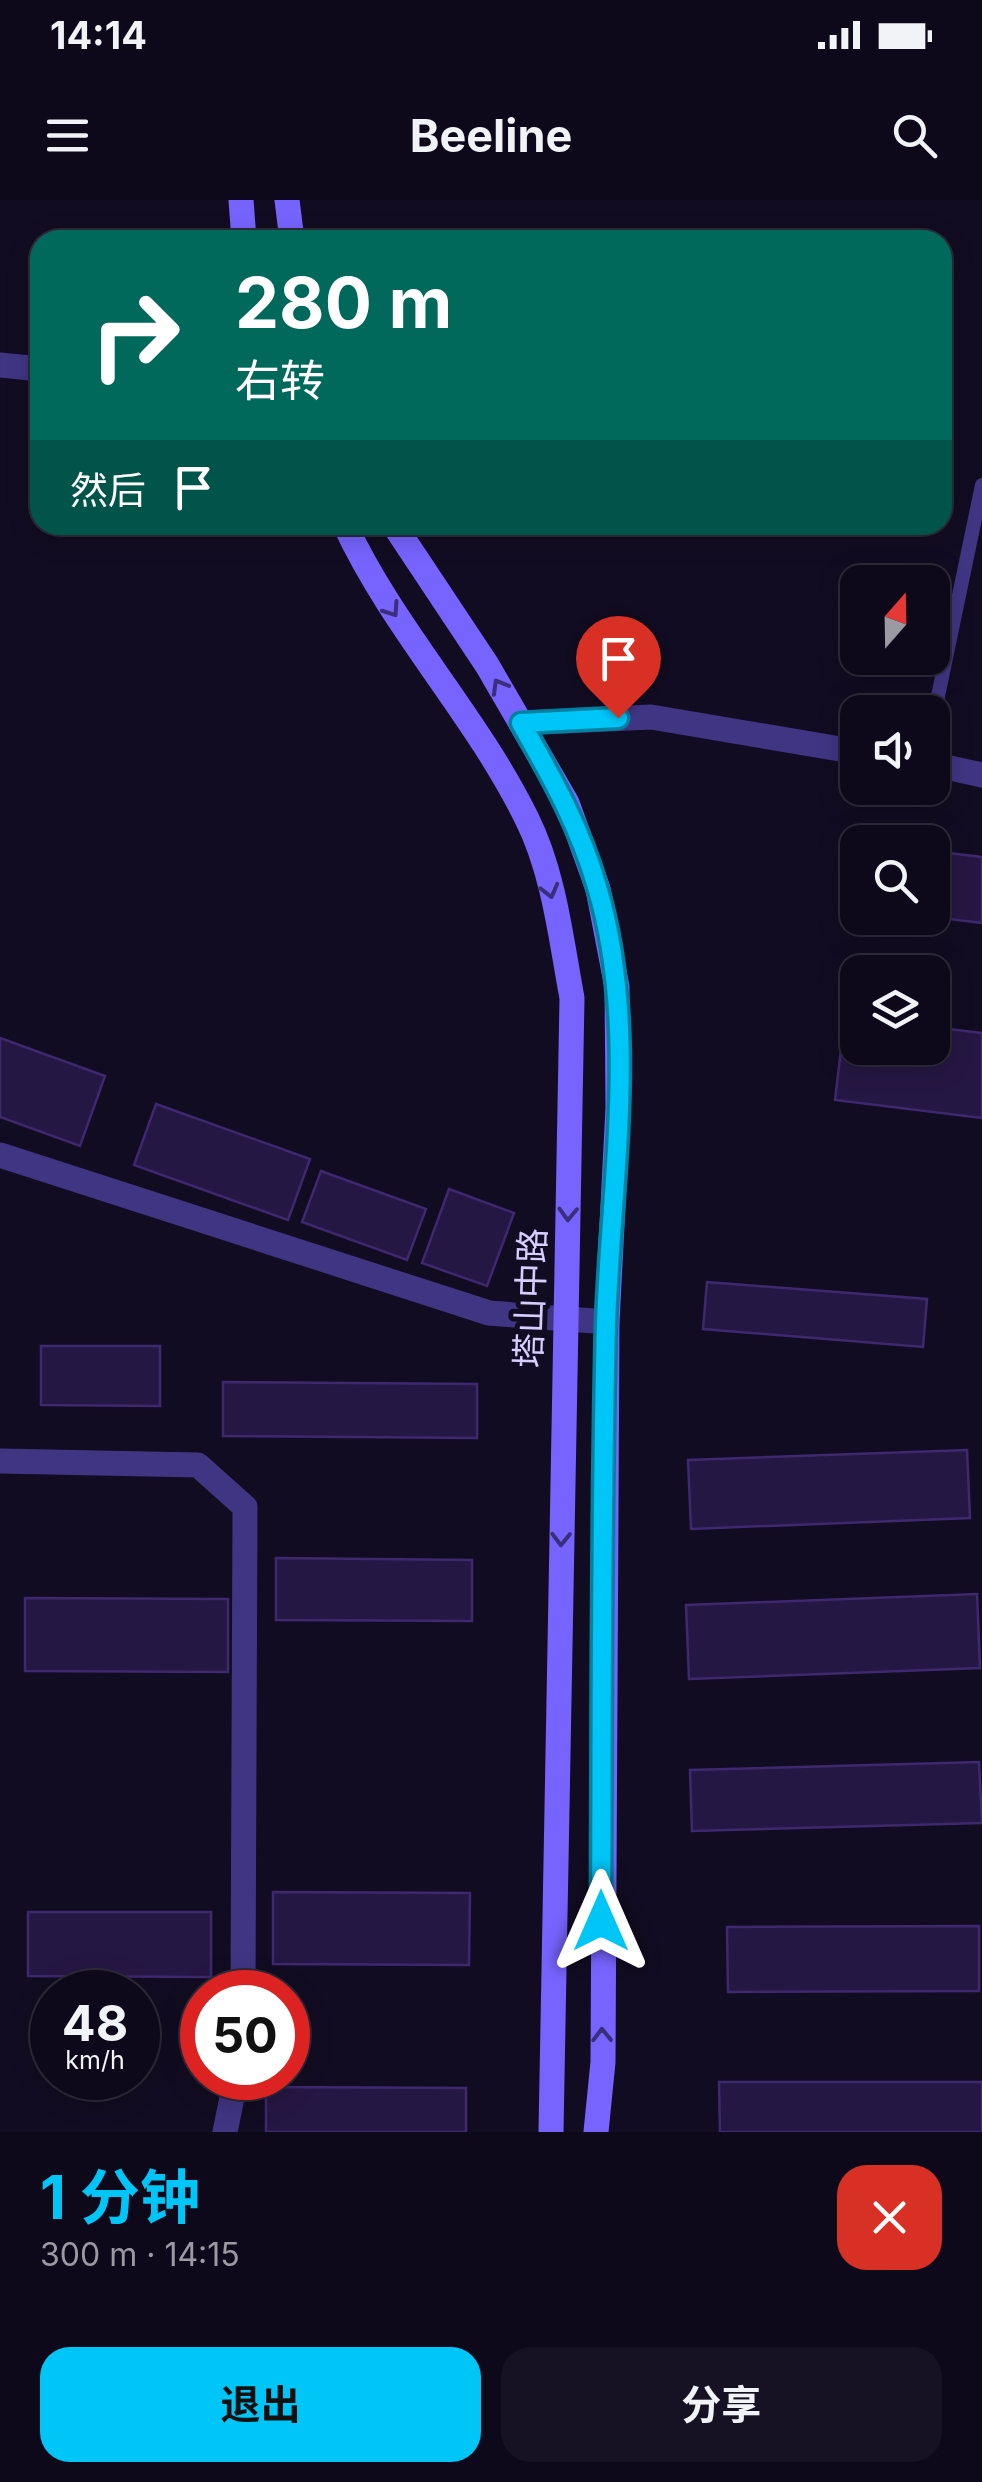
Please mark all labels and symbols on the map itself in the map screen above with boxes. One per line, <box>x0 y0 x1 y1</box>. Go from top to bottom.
north arrow <box>840 565 950 675</box>
one-way arrow <box>379 600 398 618</box>
pin <box>576 616 661 719</box>
one-way arrow <box>492 678 511 696</box>
one-way arrow <box>539 882 560 899</box>
one-way arrow <box>557 1206 578 1222</box>
street label: 塔山中路 <box>507 1227 553 1369</box>
one-way arrow <box>550 1531 571 1547</box>
position arrow <box>549 1869 653 1973</box>
speed limit sign: 50 <box>180 1970 310 2100</box>
one-way arrow <box>592 2026 613 2042</box>

